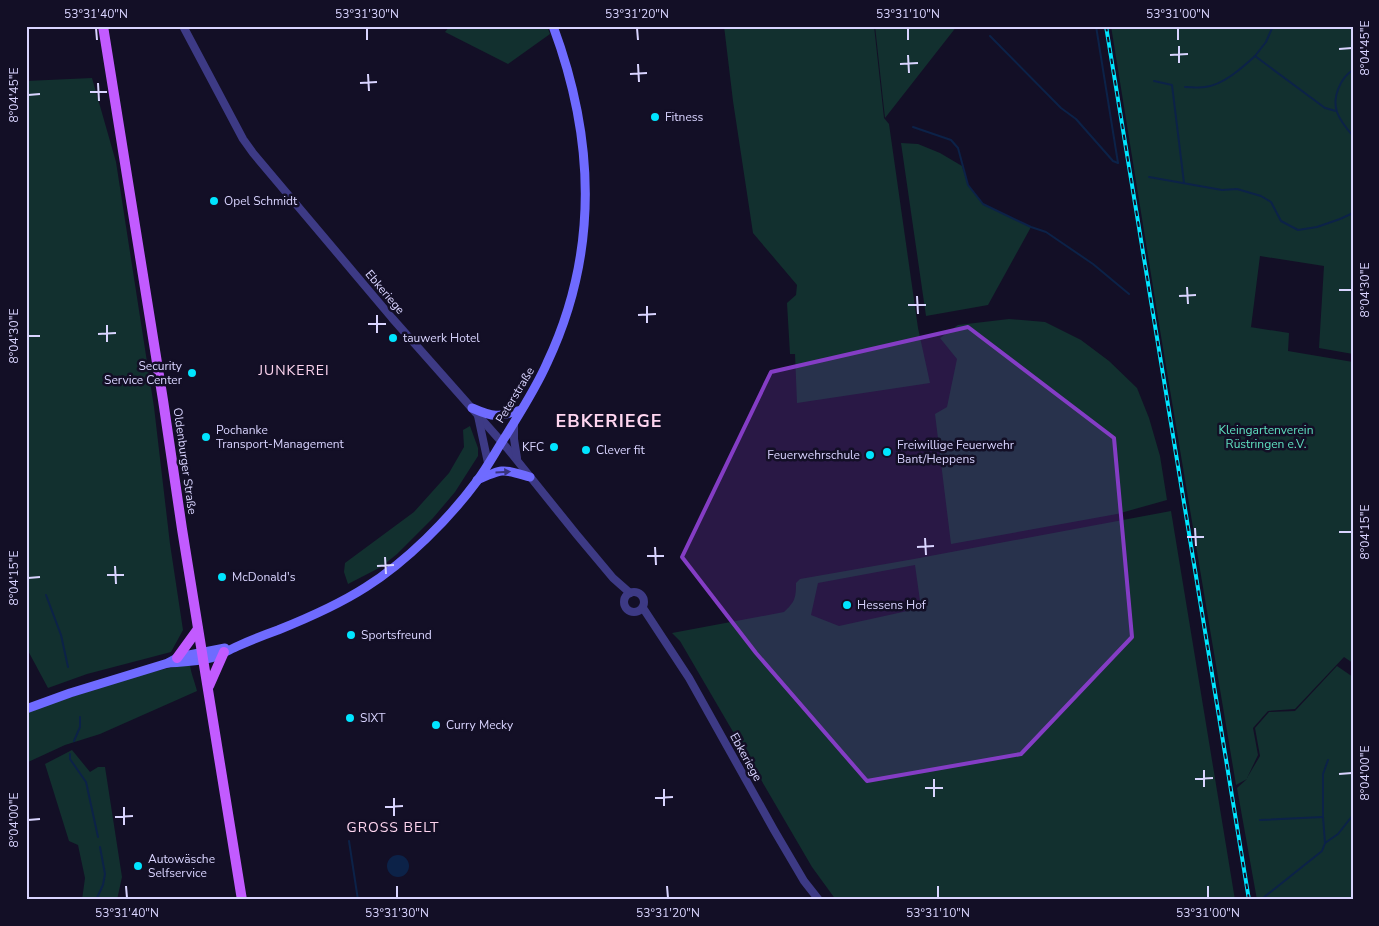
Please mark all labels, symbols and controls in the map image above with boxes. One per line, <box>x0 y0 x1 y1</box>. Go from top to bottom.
text: 53°31'40"N <box>64 6 128 22</box>
text: 53°31'30"N <box>335 6 399 22</box>
text: 53°31'20"N <box>605 6 669 22</box>
text: 53°31'10"N <box>876 6 940 22</box>
text: 53°31'00"N <box>1146 6 1210 22</box>
text: 8°04'45"E <box>1357 21 1373 75</box>
text: 8°04'45"E <box>6 68 22 122</box>
place label: Fitness <box>665 109 704 125</box>
marker: Fitness <box>649 111 661 123</box>
place label: Opel Schmidt <box>224 193 298 209</box>
marker: Opel Schmidt <box>208 195 220 207</box>
text: 8°04'30"E <box>1357 263 1373 317</box>
street label: Ebkeriege <box>362 267 408 317</box>
text: 8°04'30"E <box>6 309 22 363</box>
place label: tauwerk Hotel <box>403 330 480 346</box>
marker: tauwerk Hotel <box>387 332 399 344</box>
place label: Security Service Center <box>104 358 183 388</box>
district label: JUNKEREI <box>257 361 330 380</box>
street label: Peterstraße <box>492 364 538 426</box>
marker: Security Service Center <box>186 367 198 379</box>
street label: Oldenburger Straße <box>170 407 200 515</box>
district label: EBKERIEGE <box>556 409 662 433</box>
place label: Pochanke Transport-Management <box>216 422 345 452</box>
park label: Kleingartenverein Rüstringen e.V. <box>1219 422 1313 452</box>
marker: Pochanke Transport-Management <box>200 431 212 443</box>
place label: Freiwillige Feuerwehr Bant/Heppens <box>897 437 1015 467</box>
place label: KFC <box>522 439 544 455</box>
marker: KFC <box>548 441 560 453</box>
place label: Clever fit <box>596 442 645 458</box>
marker: Clever fit <box>580 444 592 456</box>
marker: Freiwillige Feuerwehr Bant/Heppens <box>881 446 893 458</box>
place label: Feuerwehrschule <box>767 447 860 463</box>
marker: Feuerwehrschule <box>864 449 876 461</box>
one-way arrow <box>495 467 511 475</box>
text: 8°04'15"E <box>1357 505 1373 559</box>
text: 8°04'15"E <box>6 551 22 605</box>
place label: McDonald's <box>232 569 296 585</box>
marker: McDonald's <box>216 571 228 583</box>
place label: Hessens Hof <box>857 597 927 613</box>
marker: Hessens Hof <box>841 599 853 611</box>
place label: Sportsfreund <box>361 627 432 643</box>
marker: Sportsfreund <box>345 629 357 641</box>
place label: SIXT <box>360 710 386 726</box>
marker: SIXT <box>344 712 356 724</box>
place label: Curry Mecky <box>446 717 514 733</box>
marker: Curry Mecky <box>430 719 442 731</box>
street label: Ebkeriege <box>726 730 766 784</box>
text: 8°04'00"E <box>1357 746 1373 800</box>
text: 8°04'00"E <box>6 793 22 847</box>
district label: GROSS BELT <box>347 818 439 837</box>
place label: Autowäsche Selfservice <box>148 851 215 881</box>
marker: Autowäsche Selfservice <box>132 860 144 872</box>
text: 53°31'40"N <box>95 905 159 921</box>
text: 53°31'30"N <box>365 905 429 921</box>
text: 53°31'20"N <box>636 905 700 921</box>
text: 53°31'10"N <box>906 905 970 921</box>
text: 53°31'00"N <box>1176 905 1240 921</box>

